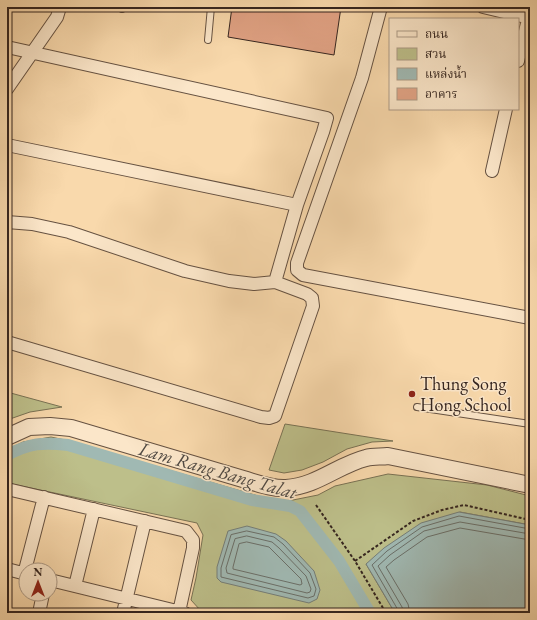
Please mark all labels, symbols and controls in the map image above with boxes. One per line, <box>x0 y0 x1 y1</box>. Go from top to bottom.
legend <box>389 18 519 110</box>
text: ถนน <box>425 26 448 42</box>
text: สวน <box>425 46 447 62</box>
text: แหล่งน้ำ <box>425 65 467 82</box>
text: อาคาร <box>425 86 457 102</box>
place label: Thung Song Hong School <box>420 372 511 416</box>
marker: Thung Song Hong School <box>407 389 417 399</box>
water label: Lam Rang Bang Talat <box>135 436 301 505</box>
north arrow <box>18 562 58 602</box>
text: N <box>34 565 43 579</box>

